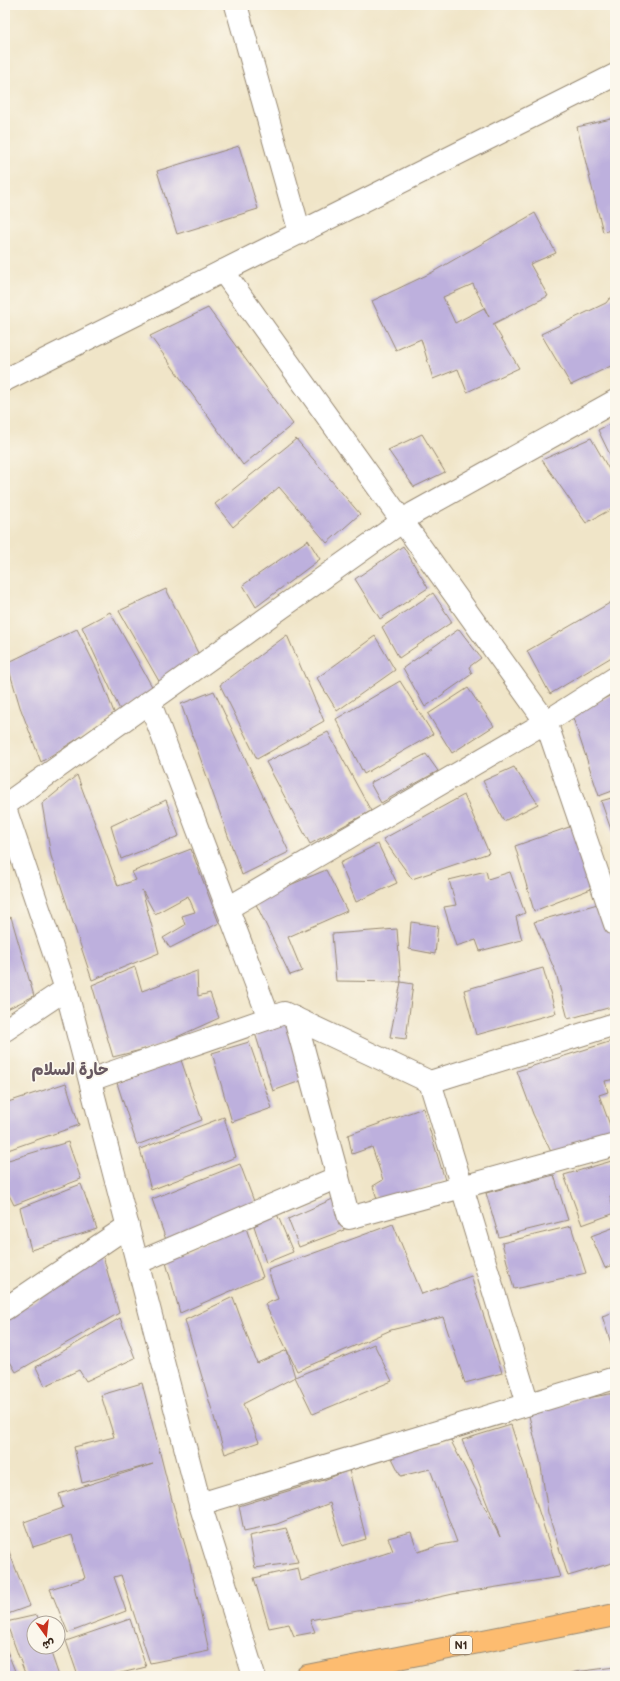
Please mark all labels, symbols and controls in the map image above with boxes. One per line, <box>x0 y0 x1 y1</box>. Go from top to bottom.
district label: حارة السلام <box>31 1061 109 1082</box>
north arrow <box>26 1615 66 1655</box>
text: ش <box>41 1636 56 1652</box>
road number: N1 <box>450 1636 472 1654</box>

